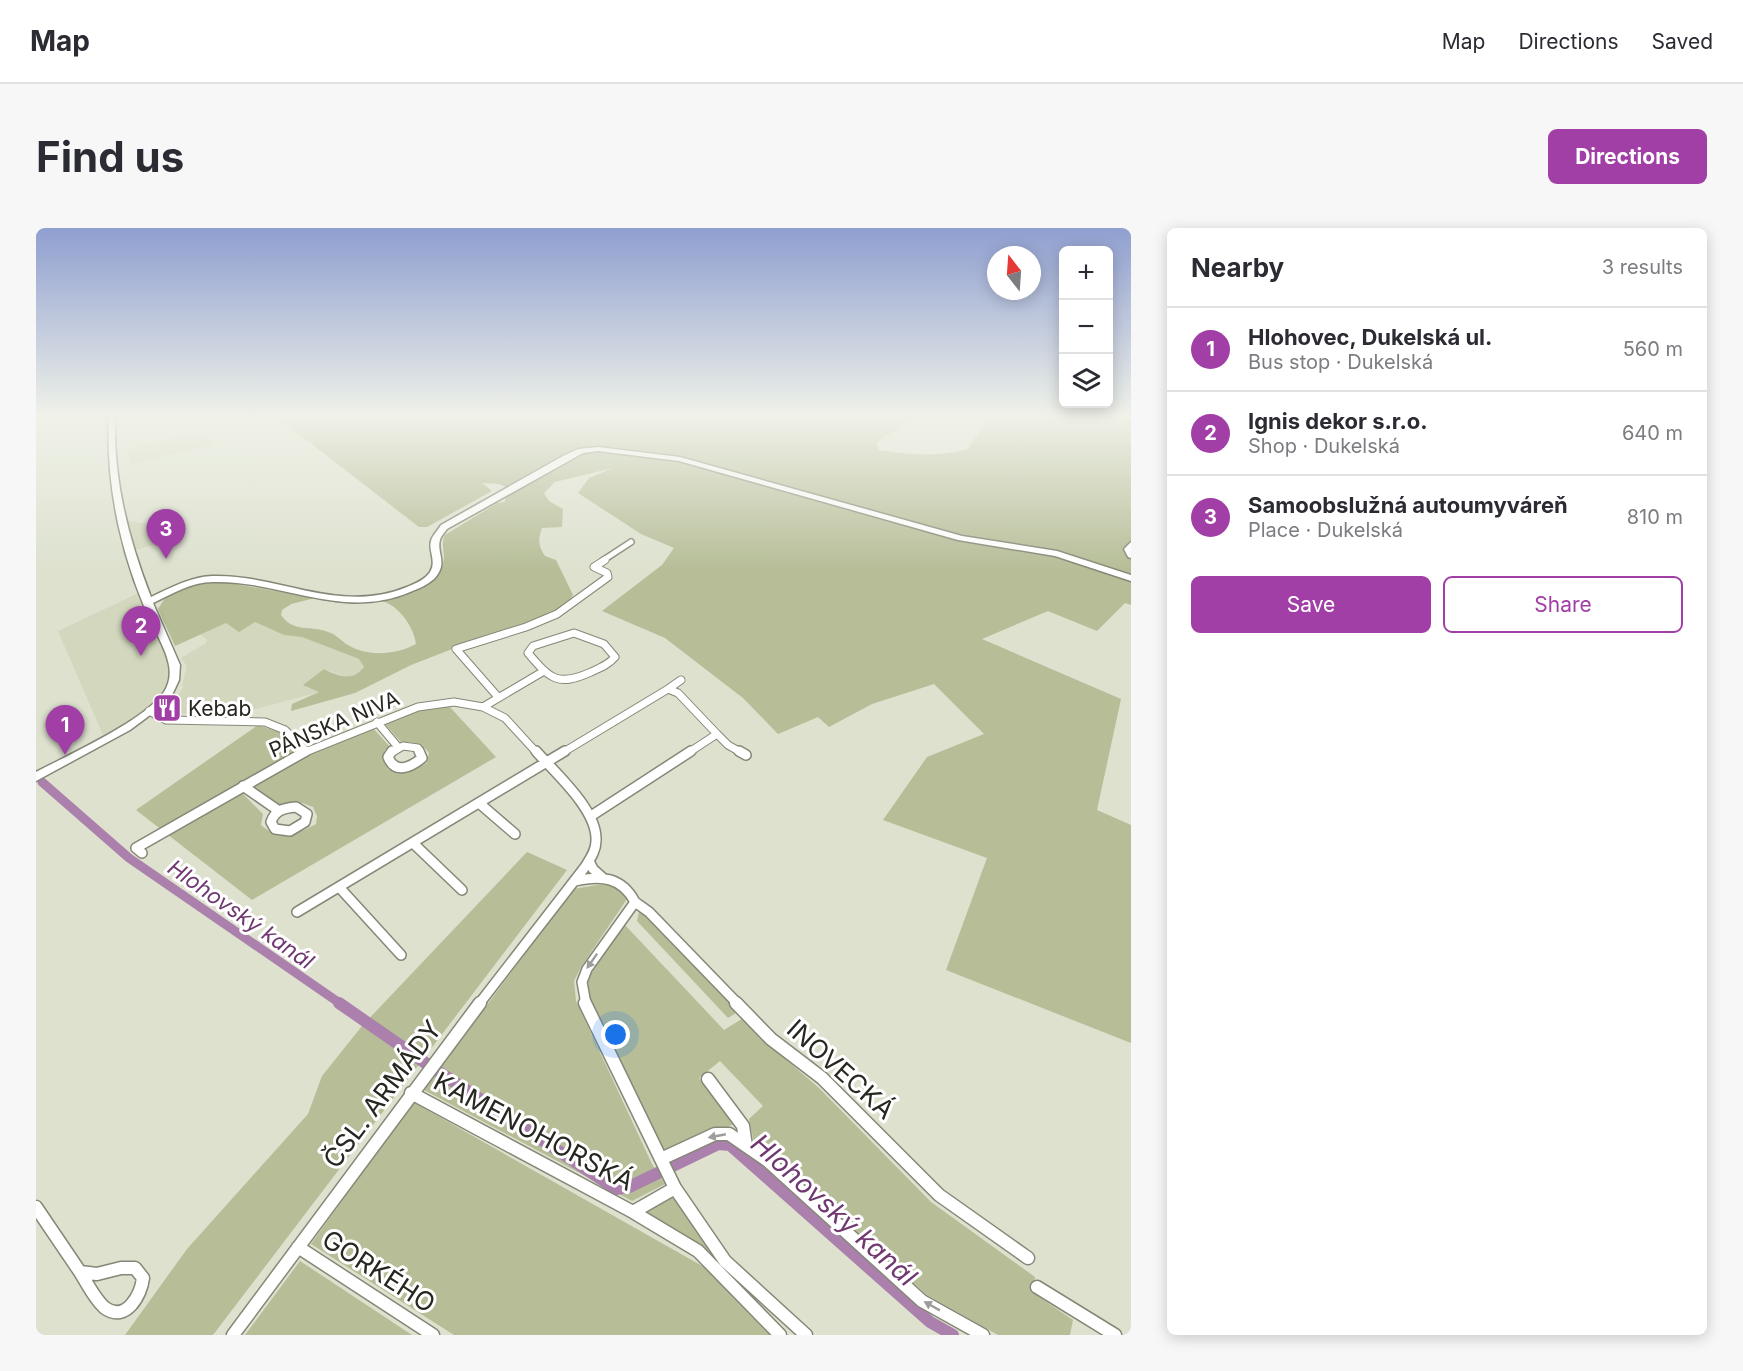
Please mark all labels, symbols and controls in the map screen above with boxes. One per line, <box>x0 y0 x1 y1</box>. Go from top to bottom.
text: Map <box>30 24 90 58</box>
text: Map <box>1442 29 1485 54</box>
text: Directions <box>1518 29 1619 54</box>
text: Saved <box>1652 29 1713 54</box>
button: Directions <box>1548 129 1707 184</box>
text: Find us <box>36 131 184 182</box>
north arrow <box>987 246 1041 300</box>
map controls <box>1059 246 1113 408</box>
button: + <box>1059 246 1113 300</box>
text: Nearby <box>1191 252 1284 283</box>
text: 3 results <box>1602 255 1683 279</box>
button: − <box>1059 300 1113 354</box>
text: Hlohovec, Dukelská ul. <box>1248 324 1492 350</box>
text: 1 <box>1206 337 1215 361</box>
text: 560 m <box>1623 337 1683 361</box>
text: Bus stop · Dukelská <box>1248 350 1433 374</box>
button: layers <box>1059 354 1113 408</box>
text: Ignis dekor s.r.o. <box>1248 408 1428 434</box>
text: 2 <box>1204 421 1217 445</box>
text: 640 m <box>1622 421 1683 445</box>
text: Shop · Dukelská <box>1248 434 1400 458</box>
text: Samoobslužná autoumyváreň <box>1248 492 1568 518</box>
text: 3 <box>1204 505 1217 529</box>
text: 810 m <box>1627 505 1683 529</box>
pin: 3 <box>146 510 186 559</box>
text: Place · Dukelská <box>1248 518 1403 542</box>
button: Save <box>1191 576 1431 633</box>
button: Share <box>1443 576 1683 633</box>
pin: 2 <box>122 606 160 656</box>
street label: PÁNSKA NIVA <box>265 684 403 763</box>
restaurant icon: Kebab <box>151 692 183 724</box>
place label: Kebab <box>188 696 251 721</box>
pin: 1 <box>45 706 84 755</box>
water label: Hlohovský kanál <box>163 854 320 974</box>
one-way arrow <box>586 953 598 969</box>
street label: INOVECKÁ <box>781 1013 901 1125</box>
street label: ČSL. ARMÁDY <box>316 1014 448 1174</box>
your location <box>601 1020 630 1049</box>
street label: KAMENOHORSKÁ <box>429 1065 639 1197</box>
water label: Hlohovský kanál <box>744 1127 924 1293</box>
one-way arrow <box>707 1132 726 1141</box>
street label: GORKÉHO <box>317 1223 441 1319</box>
one-way arrow <box>923 1302 940 1312</box>

